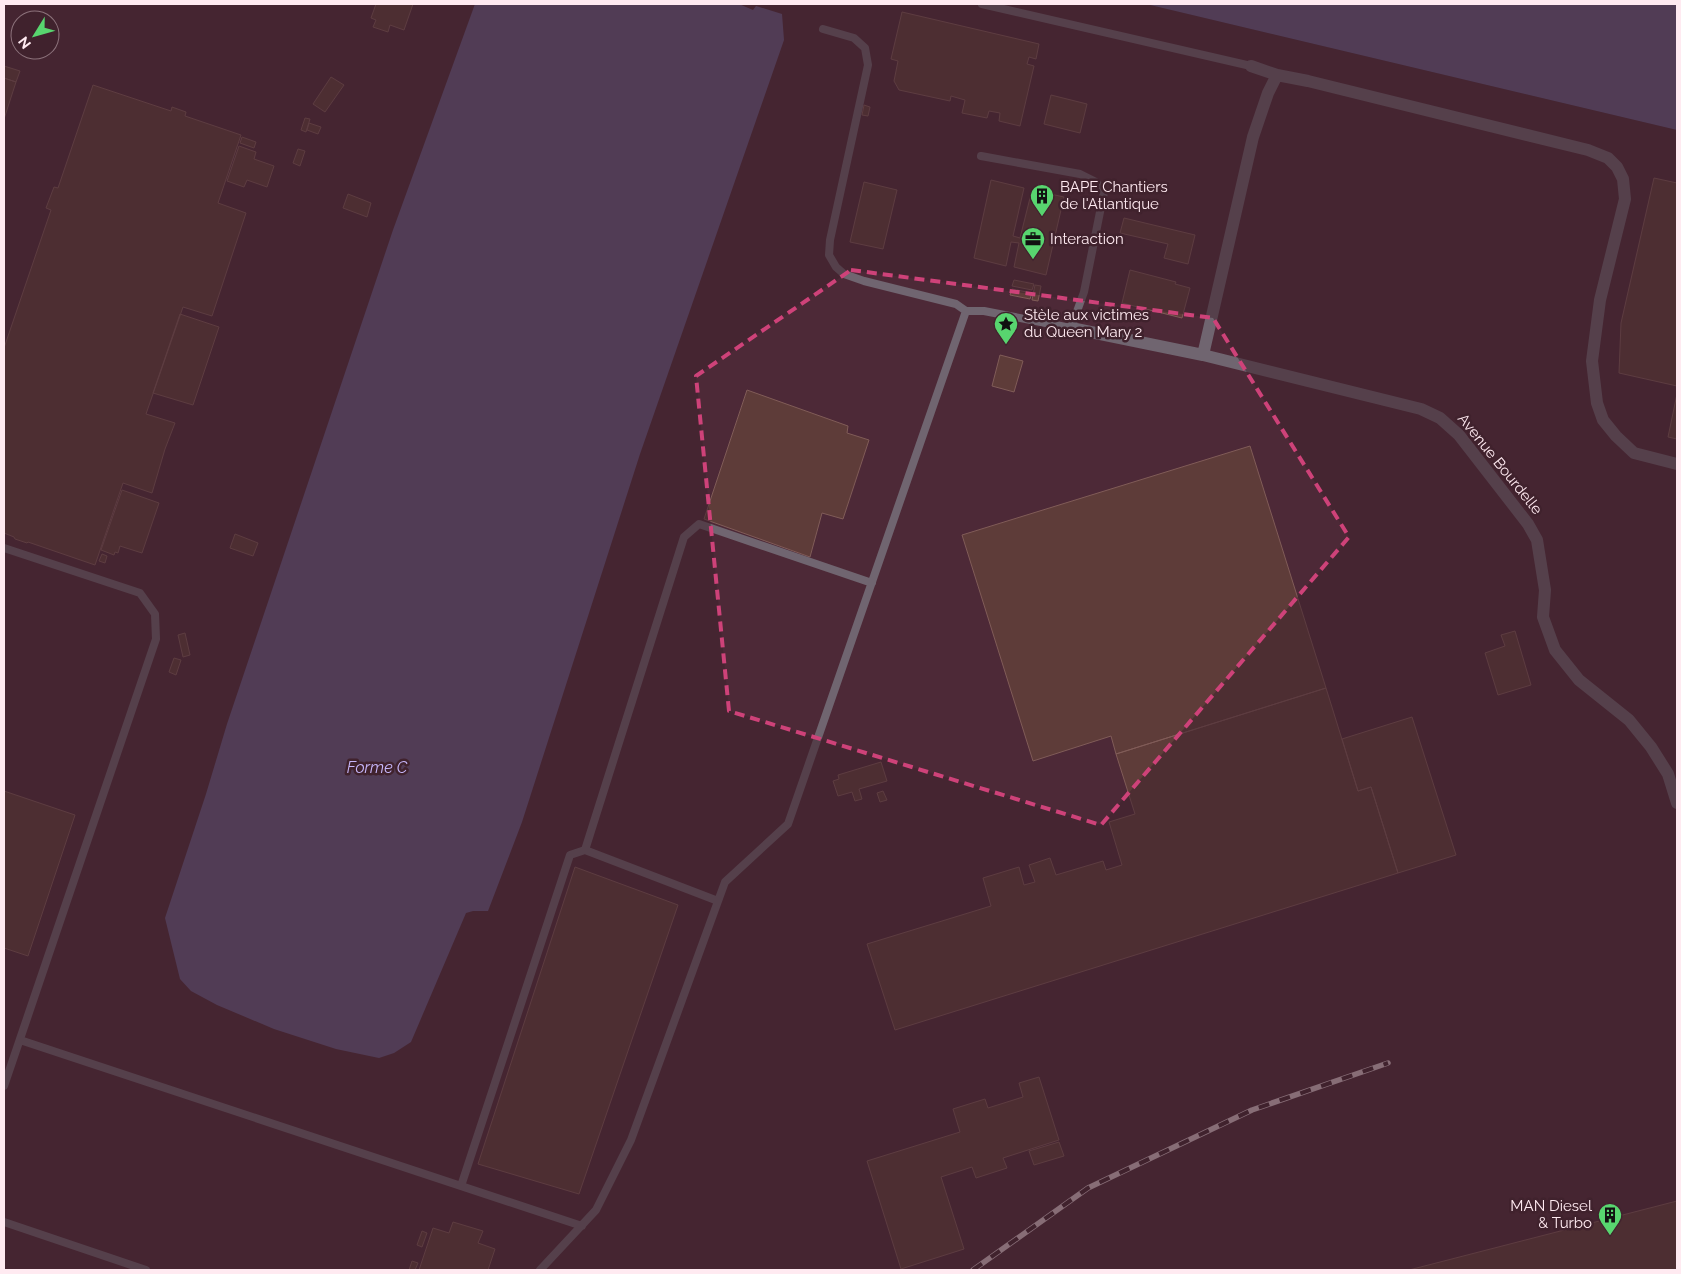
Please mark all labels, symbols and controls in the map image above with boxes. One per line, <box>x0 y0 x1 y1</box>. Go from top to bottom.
north arrow <box>10 10 60 60</box>
text: N <box>15 34 34 52</box>
place label: BAPE Chantiers de l'Atlantique <box>1060 178 1168 213</box>
building icon: BAPE Chantiers de l'Atlantique <box>1029 183 1055 217</box>
office icon: Interaction <box>1020 226 1046 260</box>
place label: Interaction <box>1050 230 1124 248</box>
place label: Stèle aux victimes du Queen Mary 2 <box>1024 306 1149 341</box>
place icon: Stèle aux victimes du Queen Mary 2 <box>993 311 1019 345</box>
street label: Avenue Bourdelle <box>1454 410 1546 518</box>
water label: Forme C <box>347 758 408 777</box>
place label: MAN Diesel & Turbo <box>1510 1197 1593 1232</box>
building icon: MAN Diesel & Turbo <box>1597 1202 1623 1236</box>

